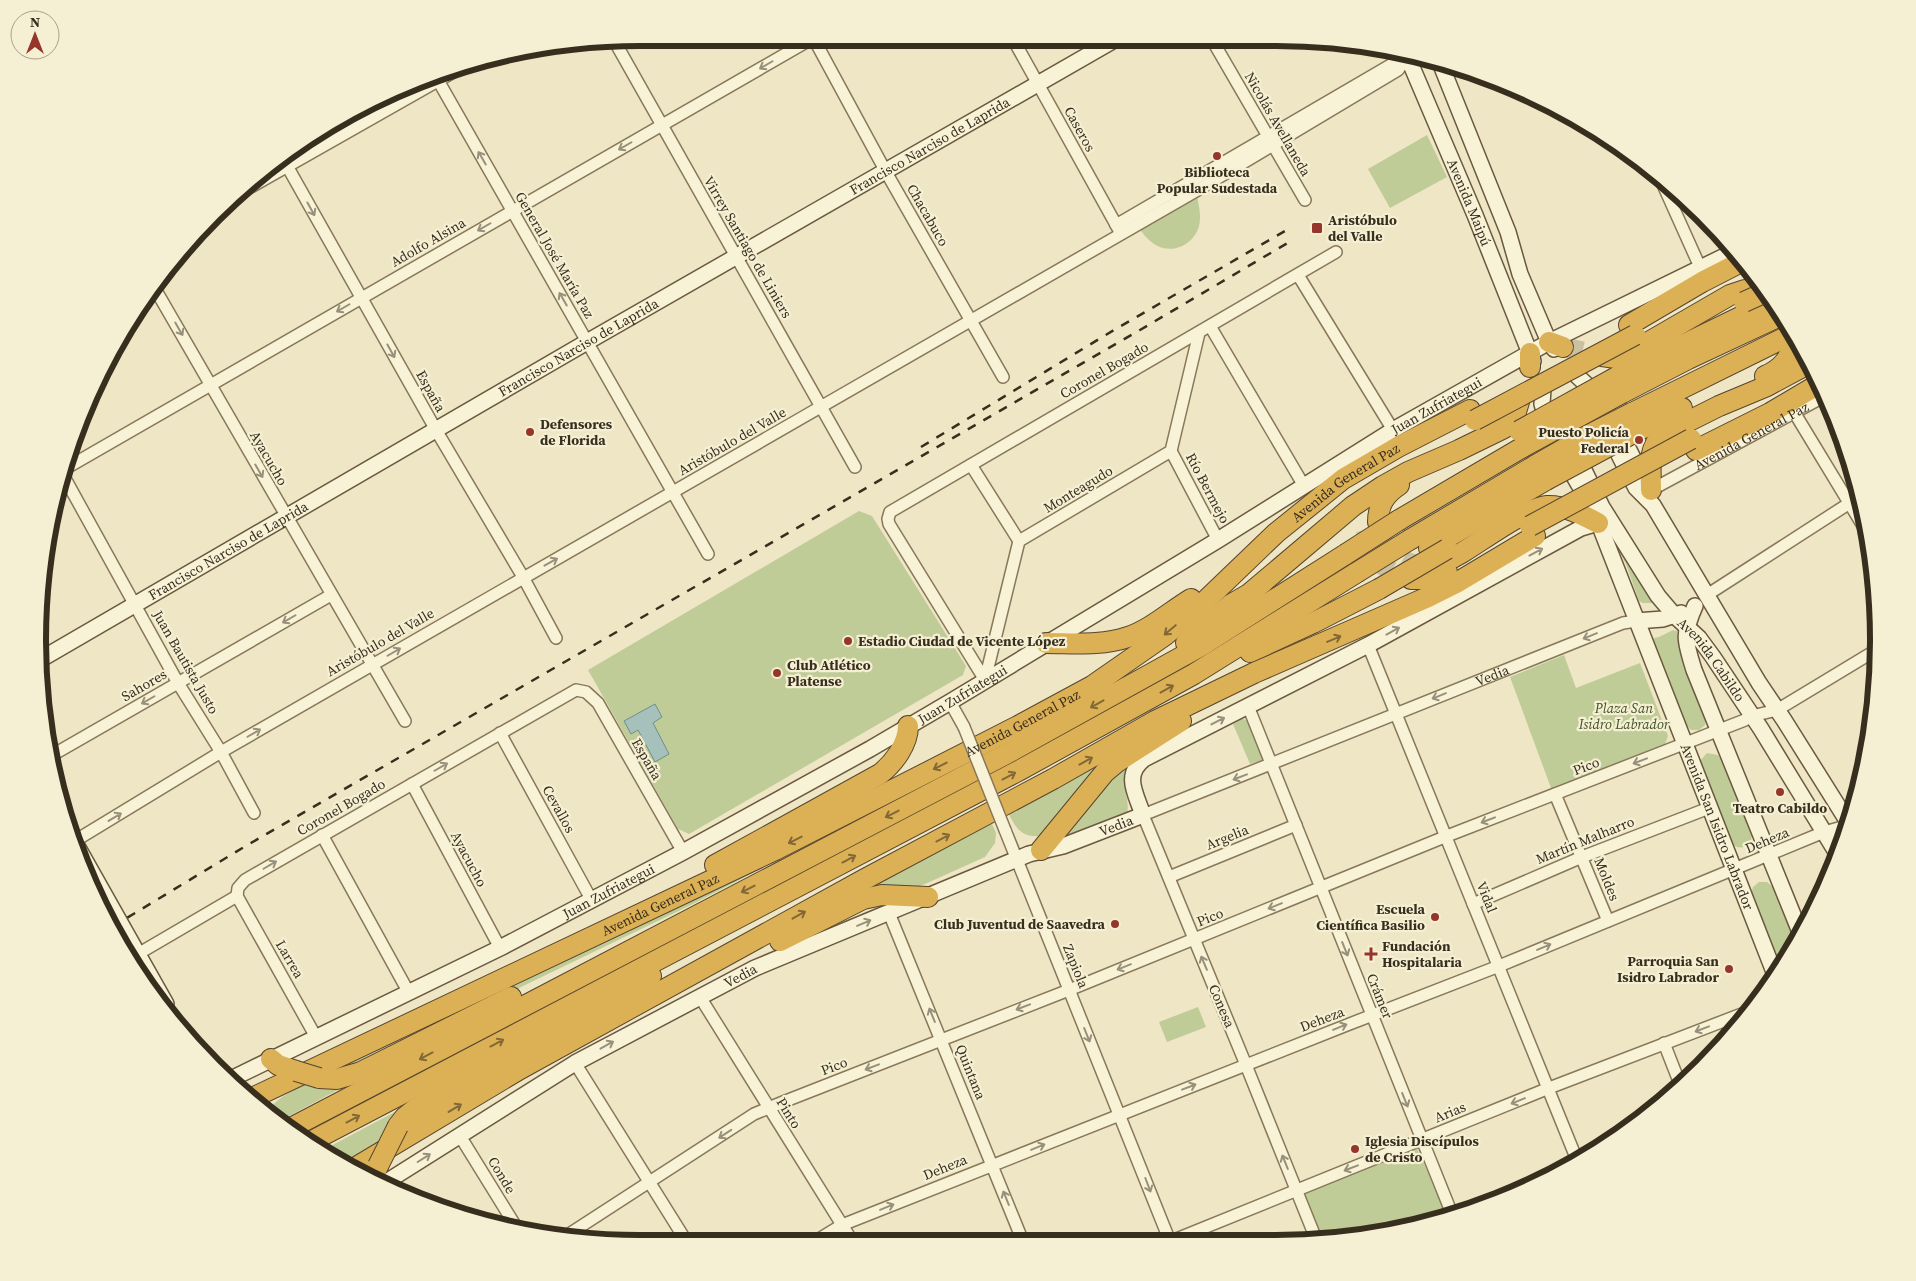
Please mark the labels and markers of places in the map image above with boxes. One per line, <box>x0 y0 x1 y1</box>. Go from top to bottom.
marker: Biblioteca Popular Sudestada <box>1211 150 1223 162</box>
place label: Biblioteca Popular Sudestada <box>1157 162 1278 198</box>
place label: Aristóbulo del Valle <box>1328 210 1397 246</box>
marker: Aristóbulo del Valle <box>1310 221 1324 235</box>
place label: Defensores de Florida <box>540 414 613 450</box>
place label: Puesto Policía Federal <box>1538 422 1630 458</box>
marker: Defensores de Florida <box>524 426 536 438</box>
marker: Puesto Policía Federal <box>1633 434 1645 446</box>
place label: Estadio Ciudad de Vicente López <box>858 631 1066 651</box>
marker: Estadio Ciudad de Vicente López <box>842 635 854 647</box>
place label: Club Atlético Platense <box>787 655 871 691</box>
marker: Club Atlético Platense <box>771 667 783 679</box>
marker: Teatro Cabildo <box>1774 786 1786 798</box>
place label: Teatro Cabildo <box>1733 798 1827 818</box>
place label: Escuela Científica Basilio <box>1316 899 1426 935</box>
marker: Escuela Científica Basilio <box>1429 911 1441 923</box>
place label: Club Juventud de Saavedra <box>934 914 1106 934</box>
marker: Club Juventud de Saavedra <box>1109 918 1121 930</box>
place label: Fundación Hospitalaria <box>1382 936 1463 972</box>
marker: Fundación Hospitalaria <box>1364 947 1378 961</box>
place label: Parroquia San Isidro Labrador <box>1617 951 1719 987</box>
marker: Parroquia San Isidro Labrador <box>1723 963 1735 975</box>
place label: Iglesia Discípulos de Cristo <box>1365 1131 1479 1167</box>
marker: Iglesia Discípulos de Cristo <box>1349 1143 1361 1155</box>

